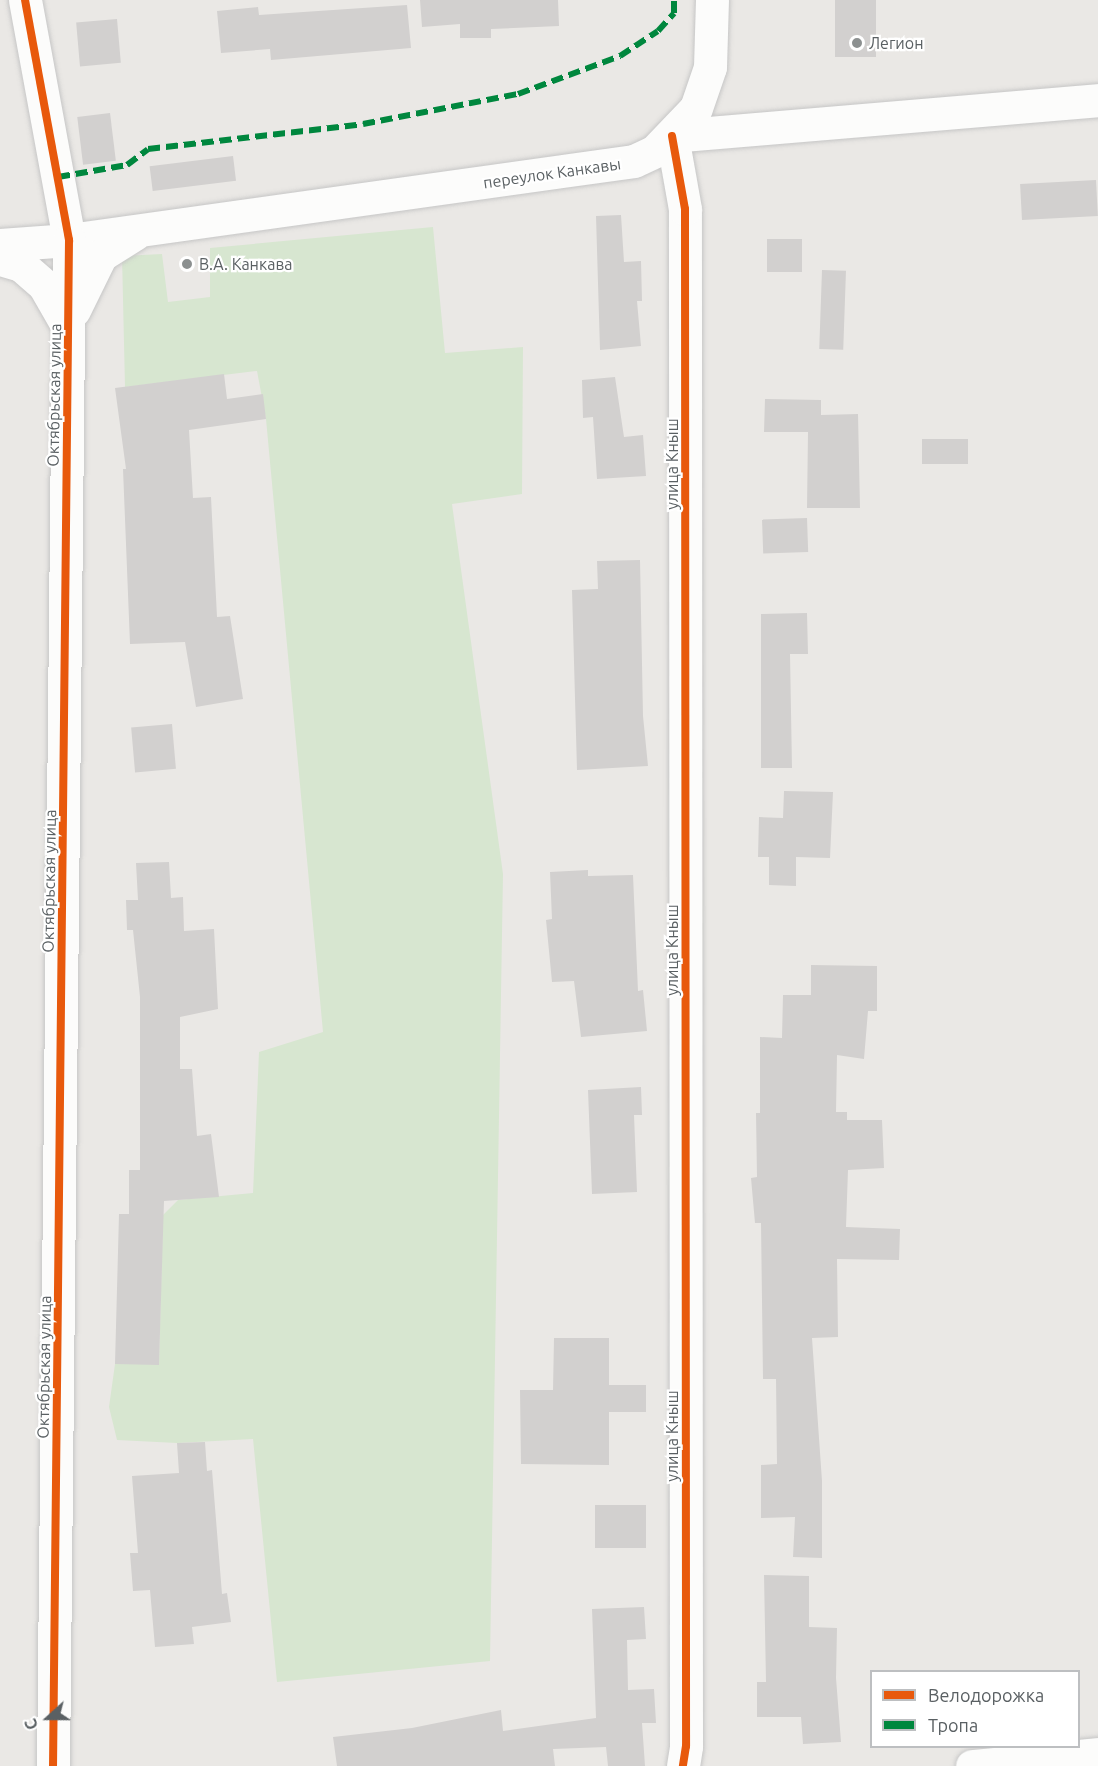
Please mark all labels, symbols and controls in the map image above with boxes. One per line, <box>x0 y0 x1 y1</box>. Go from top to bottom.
place label: Легион <box>869 33 924 53</box>
marker: Легион <box>850 36 864 50</box>
street label: переулок Канкавы <box>482 154 622 192</box>
place label: В.А. Канкава <box>199 254 292 274</box>
marker: В.А. Канкава <box>180 257 194 271</box>
street label: Октябрьская улица <box>43 323 65 467</box>
street label: улица Кныш <box>662 418 682 510</box>
street label: Октябрьская улица <box>38 809 60 953</box>
street label: улица Кныш <box>662 904 682 996</box>
street label: Октябрьская улица <box>33 1295 55 1439</box>
street label: улица Кныш <box>662 1390 682 1482</box>
legend <box>870 1670 1080 1748</box>
text: Велодорожка <box>928 1685 1044 1705</box>
north arrow <box>18 1688 78 1748</box>
text: Тропа <box>928 1715 978 1735</box>
text: С <box>21 1716 41 1732</box>

